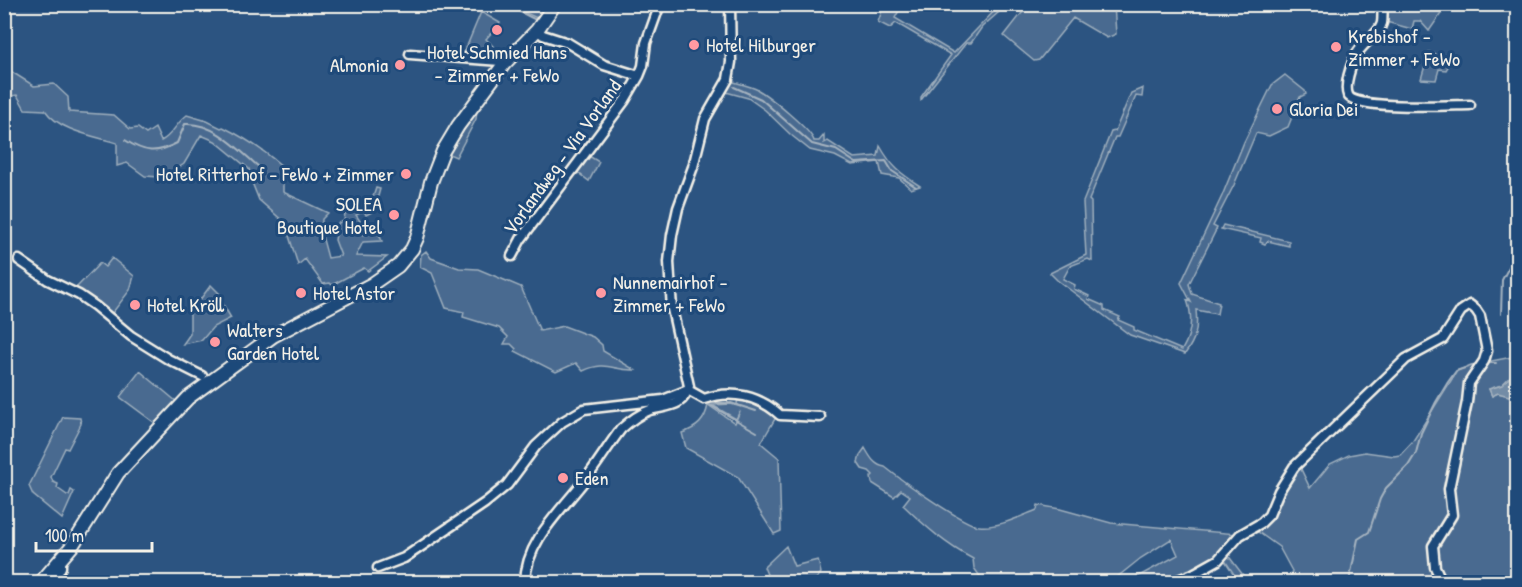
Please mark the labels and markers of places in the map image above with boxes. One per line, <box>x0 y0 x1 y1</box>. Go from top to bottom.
place label: Krebishof - Zimmer + FeWo <box>1348 22 1460 72</box>
marker: Hotel Schmied Hans - Zimmer + FeWo <box>490 23 504 37</box>
place label: Hotel Hilburger <box>706 31 816 58</box>
place label: Hotel Schmied Hans - Zimmer + FeWo <box>427 38 567 88</box>
marker: Hotel Hilburger <box>687 38 701 52</box>
marker: Krebishof - Zimmer + FeWo <box>1329 40 1343 54</box>
place label: Almonia <box>330 51 388 78</box>
marker: Almonia <box>393 58 407 72</box>
place label: Gloria Dei <box>1289 95 1359 122</box>
marker: Gloria Dei <box>1270 102 1284 116</box>
place label: Hotel Ritterhof - FeWo + Zimmer <box>156 160 394 187</box>
marker: Hotel Ritterhof - FeWo + Zimmer <box>399 167 413 181</box>
place label: SOLEA Boutique Hotel <box>277 190 383 240</box>
marker: SOLEA Boutique Hotel <box>387 208 401 222</box>
place label: Nunnemairhof - Zimmer + FeWo <box>613 268 728 318</box>
place label: Hotel Astor <box>313 279 396 306</box>
marker: Hotel Astor <box>294 286 308 300</box>
marker: Nunnemairhof - Zimmer + FeWo <box>594 286 608 300</box>
place label: Hotel Kröll <box>147 291 224 318</box>
marker: Hotel Kröll <box>128 298 142 312</box>
place label: Walters Garden Hotel <box>227 316 320 366</box>
marker: Walters Garden Hotel <box>208 335 222 349</box>
place label: Eden <box>575 464 609 491</box>
marker: Eden <box>556 471 570 485</box>

